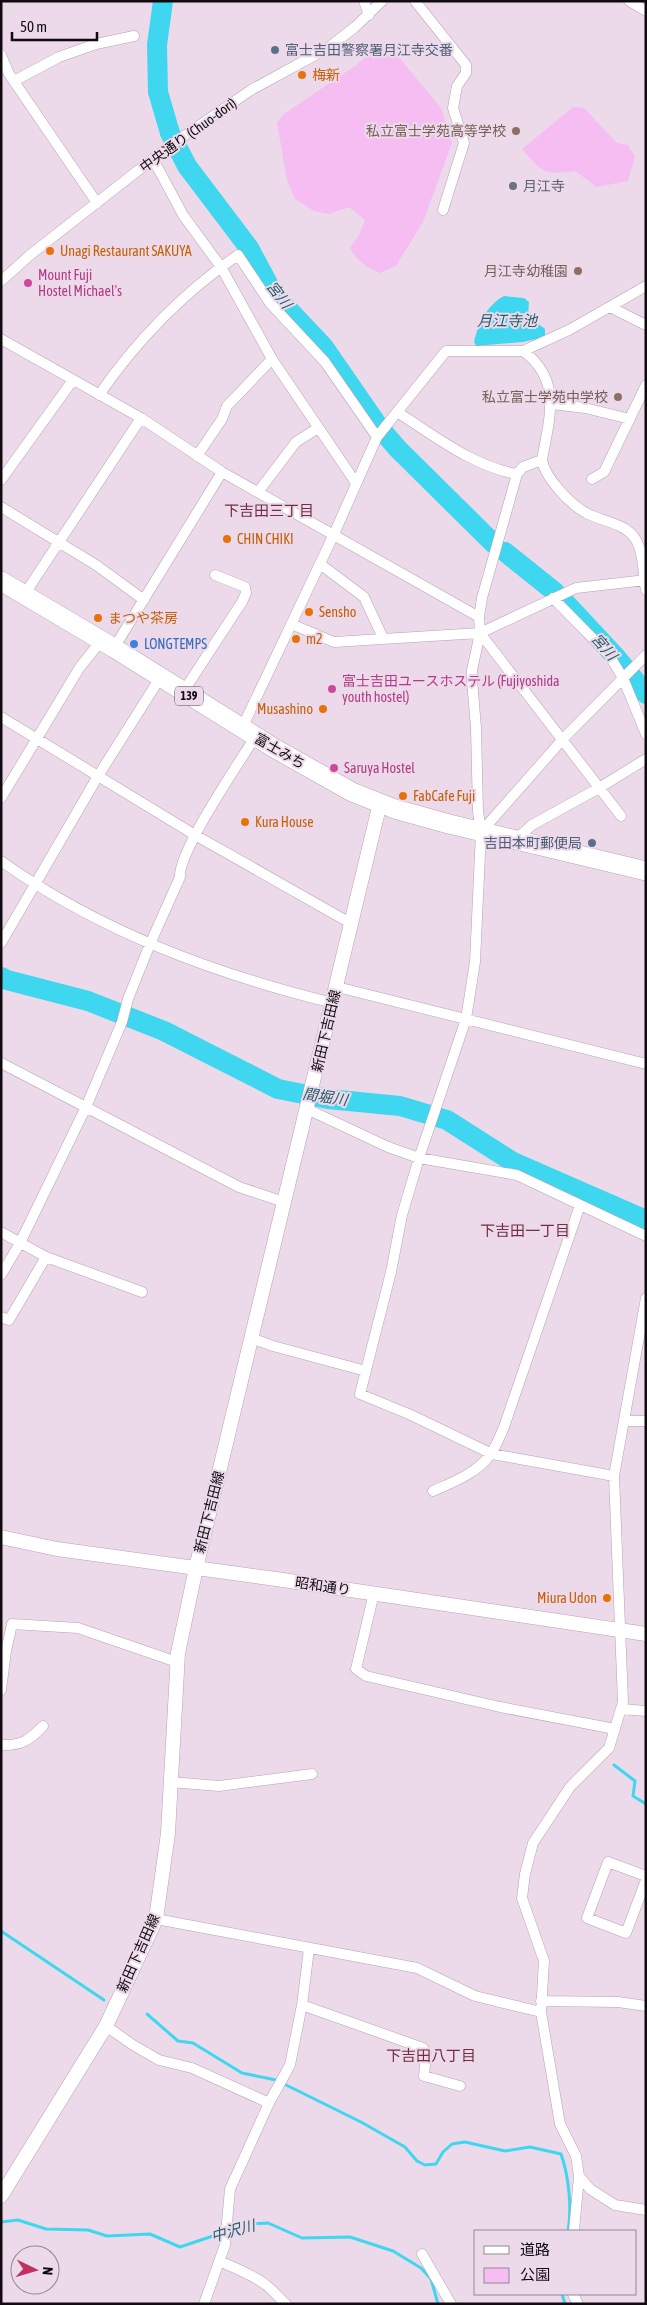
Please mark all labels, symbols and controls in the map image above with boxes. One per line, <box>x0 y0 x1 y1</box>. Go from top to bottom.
scale bar <box>12 10 98 42</box>
text: 50 m <box>20 18 47 35</box>
place label: 富士吉田警察署月江寺交番 <box>285 42 453 58</box>
marker: 富士吉田警察署月江寺交番 <box>269 44 281 56</box>
place label: 梅新 <box>312 67 340 83</box>
marker: 梅新 <box>296 69 308 81</box>
street label: 中央通り (Chuo-dori) <box>137 95 239 175</box>
place label: 私立富士学苑高等学校 <box>366 123 506 139</box>
marker: 私立富士学苑高等学校 <box>510 125 522 137</box>
place label: 月江寺 <box>523 178 565 194</box>
marker: 月江寺 <box>507 180 519 192</box>
place label: Unagi Restaurant SAKUYA <box>60 243 192 259</box>
marker: Unagi Restaurant SAKUYA <box>44 245 56 257</box>
place label: 月江寺幼稚園 <box>484 263 568 279</box>
marker: 月江寺幼稚園 <box>572 265 584 277</box>
place label: Mount Fuji Hostel Michael's <box>38 267 122 299</box>
marker: Mount Fuji Hostel Michael's <box>22 277 34 289</box>
water label: 宮川 <box>263 278 297 313</box>
water label: 月江寺池 <box>477 312 539 329</box>
place label: 私立富士学苑中学校 <box>482 389 608 405</box>
marker: 私立富士学苑中学校 <box>612 391 624 403</box>
district label: 下吉田三丁目 <box>224 502 314 519</box>
place label: CHIN CHIKI <box>237 531 294 547</box>
marker: CHIN CHIKI <box>221 533 233 545</box>
place label: Sensho <box>319 604 356 620</box>
marker: Sensho <box>303 606 315 618</box>
place label: まつや茶房 <box>108 610 178 626</box>
marker: まつや茶房 <box>92 612 104 624</box>
water label: 宮川 <box>588 630 622 665</box>
place label: m2 <box>306 631 323 647</box>
marker: m2 <box>290 633 302 645</box>
place label: LONGTEMPS <box>144 636 207 652</box>
marker: LONGTEMPS <box>128 638 140 650</box>
place label: 富士吉田ユースホステル (Fujiyoshida youth hostel) <box>342 673 560 705</box>
marker: 富士吉田ユースホステル (Fujiyoshida youth hostel) <box>326 683 338 695</box>
road number: 139 <box>175 686 203 706</box>
place label: Musashino <box>257 701 313 717</box>
marker: Musashino <box>317 703 329 715</box>
street label: 富士みち <box>252 730 308 772</box>
place label: Saruya Hostel <box>344 760 415 776</box>
marker: Saruya Hostel <box>328 762 340 774</box>
place label: FabCafe Fuji <box>413 788 475 804</box>
marker: FabCafe Fuji <box>397 790 409 802</box>
place label: Kura House <box>255 814 314 830</box>
marker: Kura House <box>239 816 251 828</box>
place label: 吉田本町郵便局 <box>484 835 582 851</box>
marker: 吉田本町郵便局 <box>586 837 598 849</box>
street label: 新田下吉田線 <box>309 988 343 1074</box>
water label: 間堀川 <box>302 1085 351 1109</box>
district label: 下吉田一丁目 <box>480 1222 570 1239</box>
street label: 新田下吉田線 <box>191 1469 227 1555</box>
street label: 昭和通り <box>294 1574 352 1598</box>
place label: Miura Udon <box>537 1590 597 1606</box>
marker: Miura Udon <box>601 1592 613 1604</box>
street label: 新田下吉田線 <box>114 1911 162 1995</box>
district label: 下吉田八丁目 <box>386 2047 476 2064</box>
water label: 中沢川 <box>209 2216 259 2245</box>
legend <box>474 2230 637 2295</box>
text: 道路 <box>520 2241 550 2258</box>
north arrow <box>10 2245 60 2295</box>
text: N <box>40 2266 56 2276</box>
text: 公園 <box>520 2266 550 2283</box>

